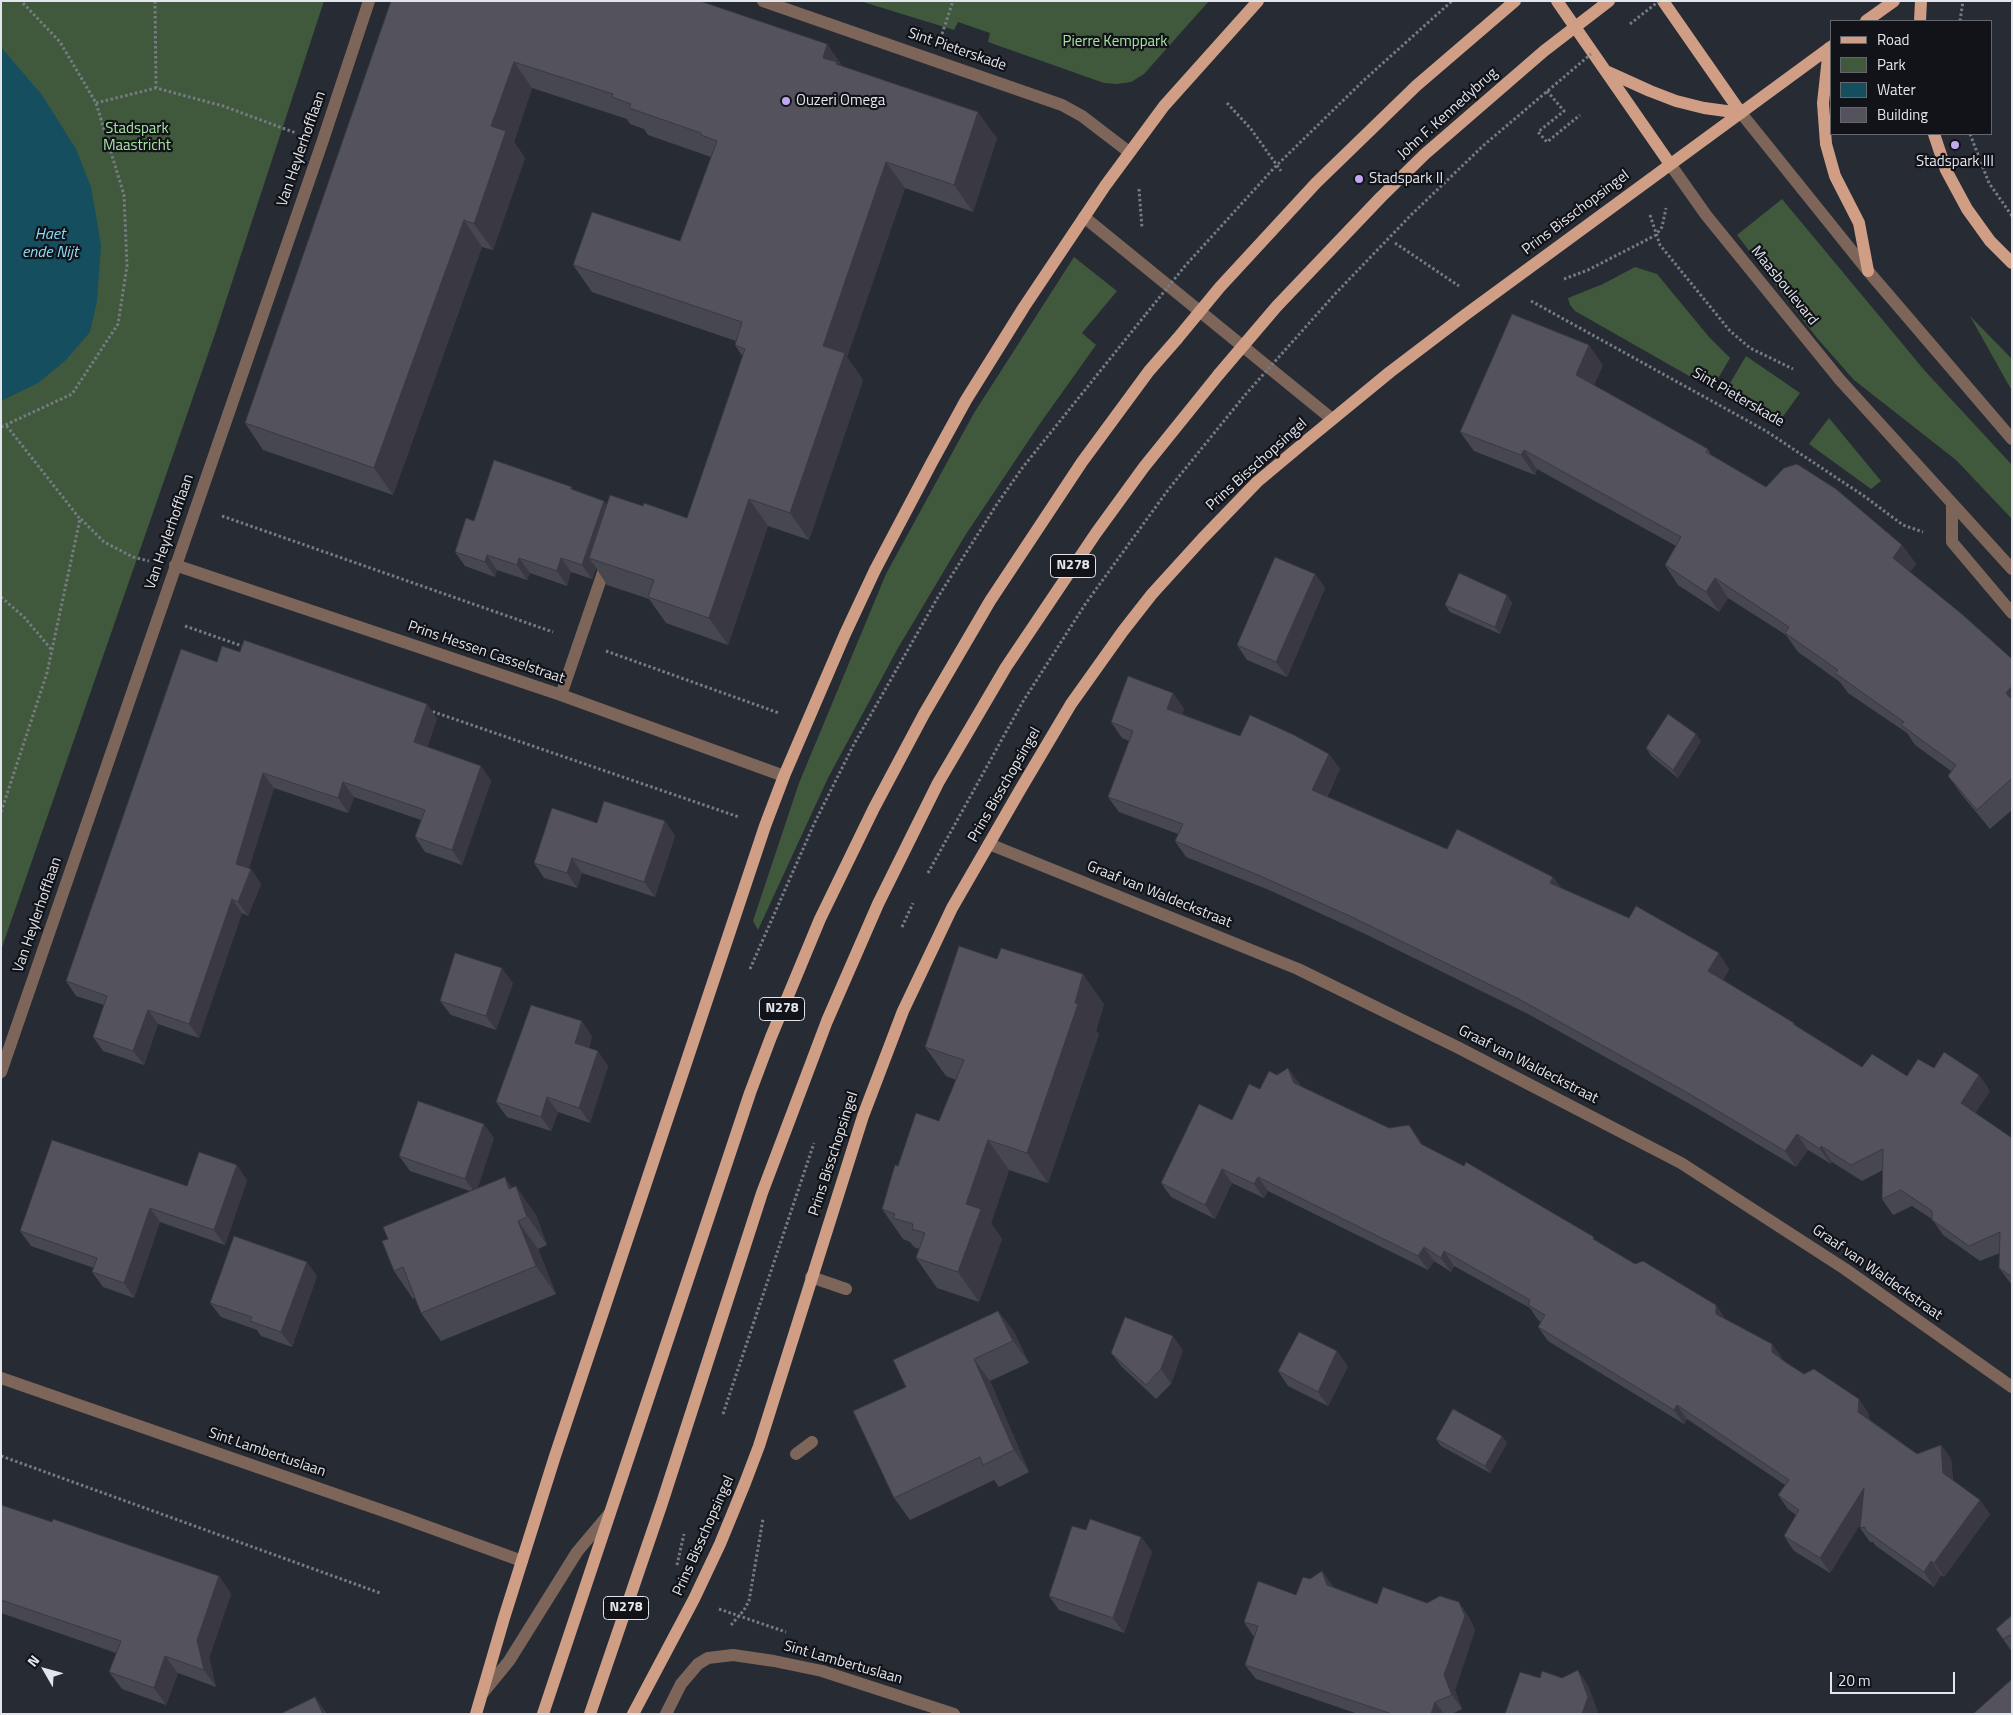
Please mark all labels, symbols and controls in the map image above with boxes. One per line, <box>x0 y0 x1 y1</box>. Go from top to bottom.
legend <box>1830 20 1993 135</box>
street label: Sint Pieterskade <box>905 25 1009 75</box>
text: Road <box>1877 28 1909 51</box>
park label: Pierre Kemppark <box>1063 33 1167 51</box>
text: Park <box>1877 53 1906 76</box>
street label: John F. Kennedybrug <box>1394 64 1502 164</box>
text: Water <box>1877 78 1916 101</box>
street label: Van Heylerhofflaan <box>274 89 330 209</box>
place label: Ouzeri Omega <box>796 92 885 110</box>
marker: Ouzeri Omega <box>780 95 792 107</box>
text: Building <box>1877 103 1928 126</box>
park label: Stadspark Maastricht <box>103 120 171 155</box>
marker: Stadspark III <box>1949 139 1961 151</box>
place label: Stadspark III <box>1916 153 1994 171</box>
street label: Prins Bisschopsingel <box>1519 167 1633 259</box>
place label: Stadspark II <box>1369 170 1443 188</box>
marker: Stadspark II <box>1353 173 1365 185</box>
water label: Haet ende Nijt <box>22 225 78 263</box>
street label: Maasboulevard <box>1747 243 1821 329</box>
street label: Sint Pieterskade <box>1689 364 1787 432</box>
street label: Prins Bisschopsingel <box>1203 415 1311 515</box>
street label: Van Heylerhofflaan <box>142 472 198 592</box>
road number: N278 <box>1050 554 1096 578</box>
street label: Prins Hessen Casselstraat <box>405 618 567 688</box>
street label: Prins Bisschopsingel <box>965 724 1045 846</box>
street label: Van Heylerhofflaan <box>10 855 66 975</box>
street label: Graaf van Waldeckstraat <box>1084 858 1234 932</box>
road number: N278 <box>760 998 804 1021</box>
street label: Graaf van Waldeckstraat <box>1455 1022 1601 1108</box>
street label: Prins Bisschopsingel <box>805 1090 863 1218</box>
street label: Graaf van Waldeckstraat <box>1808 1221 1946 1325</box>
street label: Sint Lambertuslaan <box>206 1425 328 1481</box>
street label: Prins Bisschopsingel <box>669 1473 739 1599</box>
road number: N278 <box>604 1596 648 1620</box>
street label: Sint Lambertuslaan <box>782 1637 904 1689</box>
north arrow <box>20 1645 70 1695</box>
text: N <box>22 1650 44 1671</box>
scale bar <box>1833 1662 1958 1694</box>
text: 20 m <box>1838 1669 1871 1692</box>

